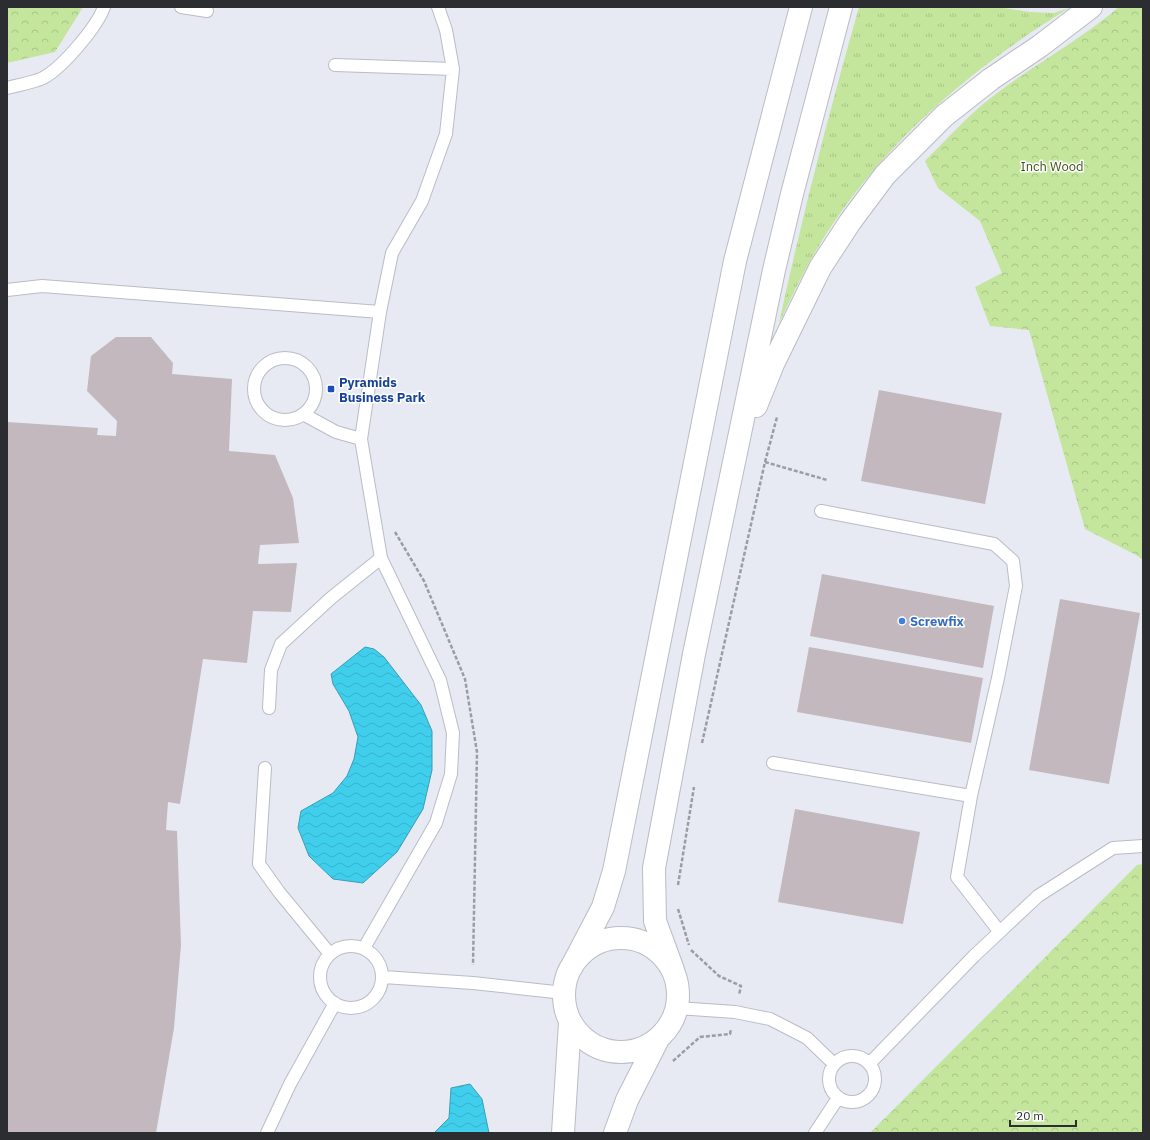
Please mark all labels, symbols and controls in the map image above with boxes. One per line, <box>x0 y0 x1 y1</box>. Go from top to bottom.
park label: Inch Wood <box>1020 158 1084 175</box>
place label: Pyramids Business Park <box>339 374 426 406</box>
marker: Pyramids Business Park <box>326 384 336 394</box>
place label: Screwfix <box>910 613 965 630</box>
marker: Screwfix <box>897 616 907 626</box>
scale bar <box>1010 1102 1076 1128</box>
text: 20 m <box>1016 1108 1044 1123</box>

